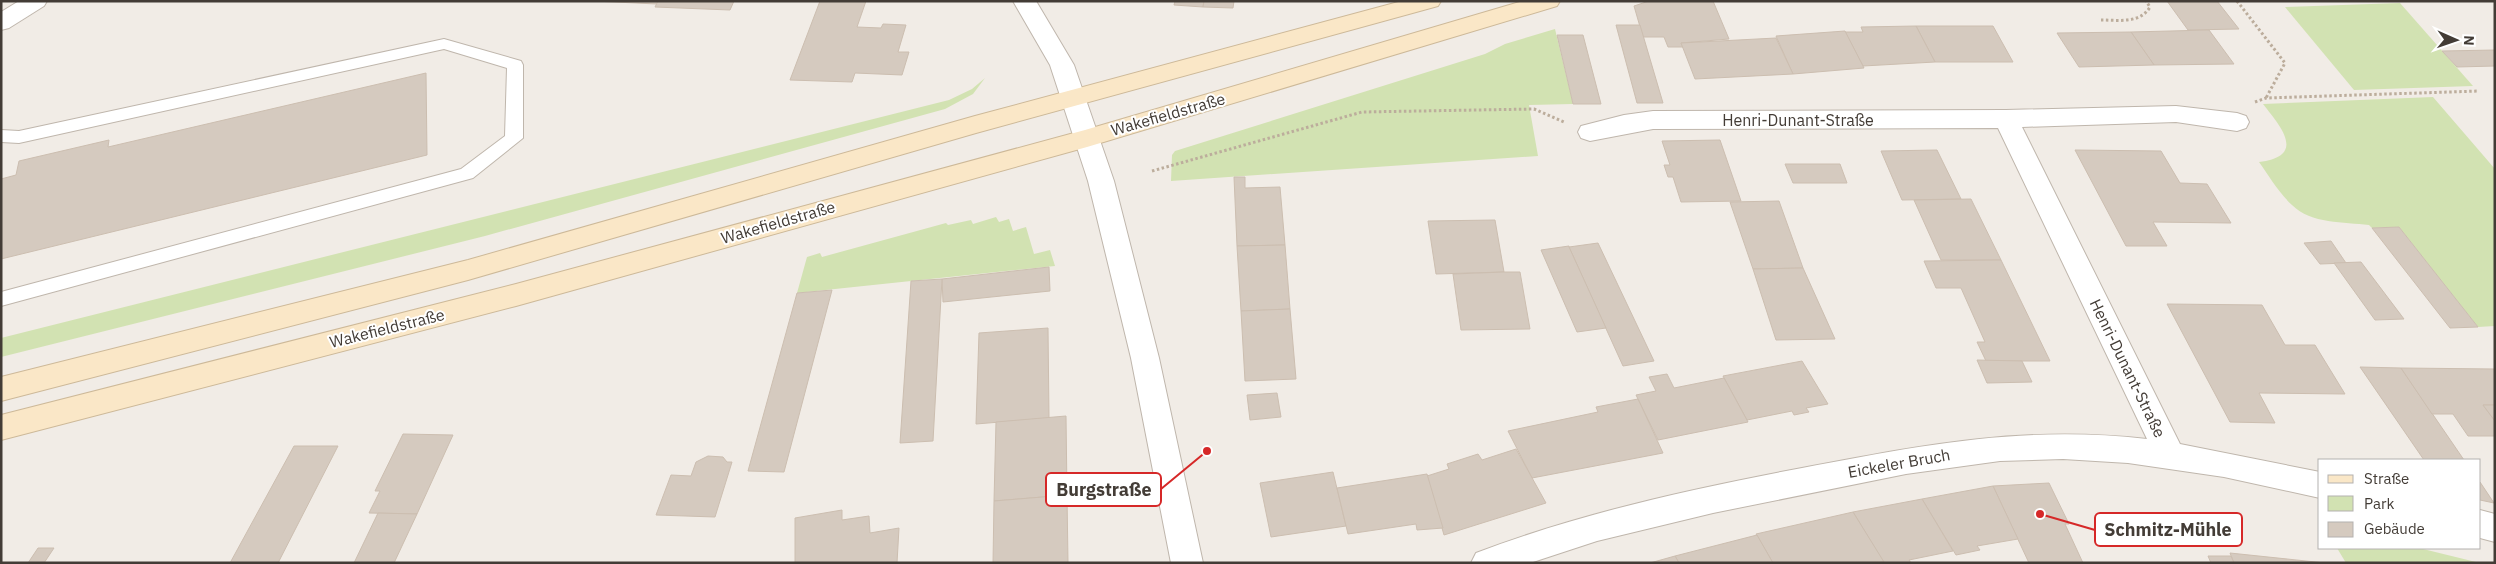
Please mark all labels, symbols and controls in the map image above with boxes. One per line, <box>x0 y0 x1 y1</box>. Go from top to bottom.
north arrow <box>2431 15 2481 65</box>
text: N <box>2460 35 2478 46</box>
street label: Wakefieldstraße <box>1109 88 1228 140</box>
street label: Henri-Dunant-Straße <box>1722 110 1874 130</box>
street label: Wakefieldstraße <box>719 196 838 248</box>
street label: Henri-Dunant-Straße <box>2086 295 2170 441</box>
street label: Wakefieldstraße <box>327 304 447 352</box>
street label: Eickeler Bruch <box>1846 444 1952 482</box>
legend <box>2318 459 2481 549</box>
text: Straße <box>2364 469 2409 488</box>
callout: Burgstraße <box>1046 473 1161 506</box>
text: Burgstraße <box>1056 478 1152 501</box>
text: Park <box>2364 494 2394 513</box>
callout: Schmitz-Mühle <box>2095 513 2242 546</box>
text: Schmitz-Mühle <box>2104 518 2232 541</box>
text: Gebäude <box>2364 519 2425 538</box>

